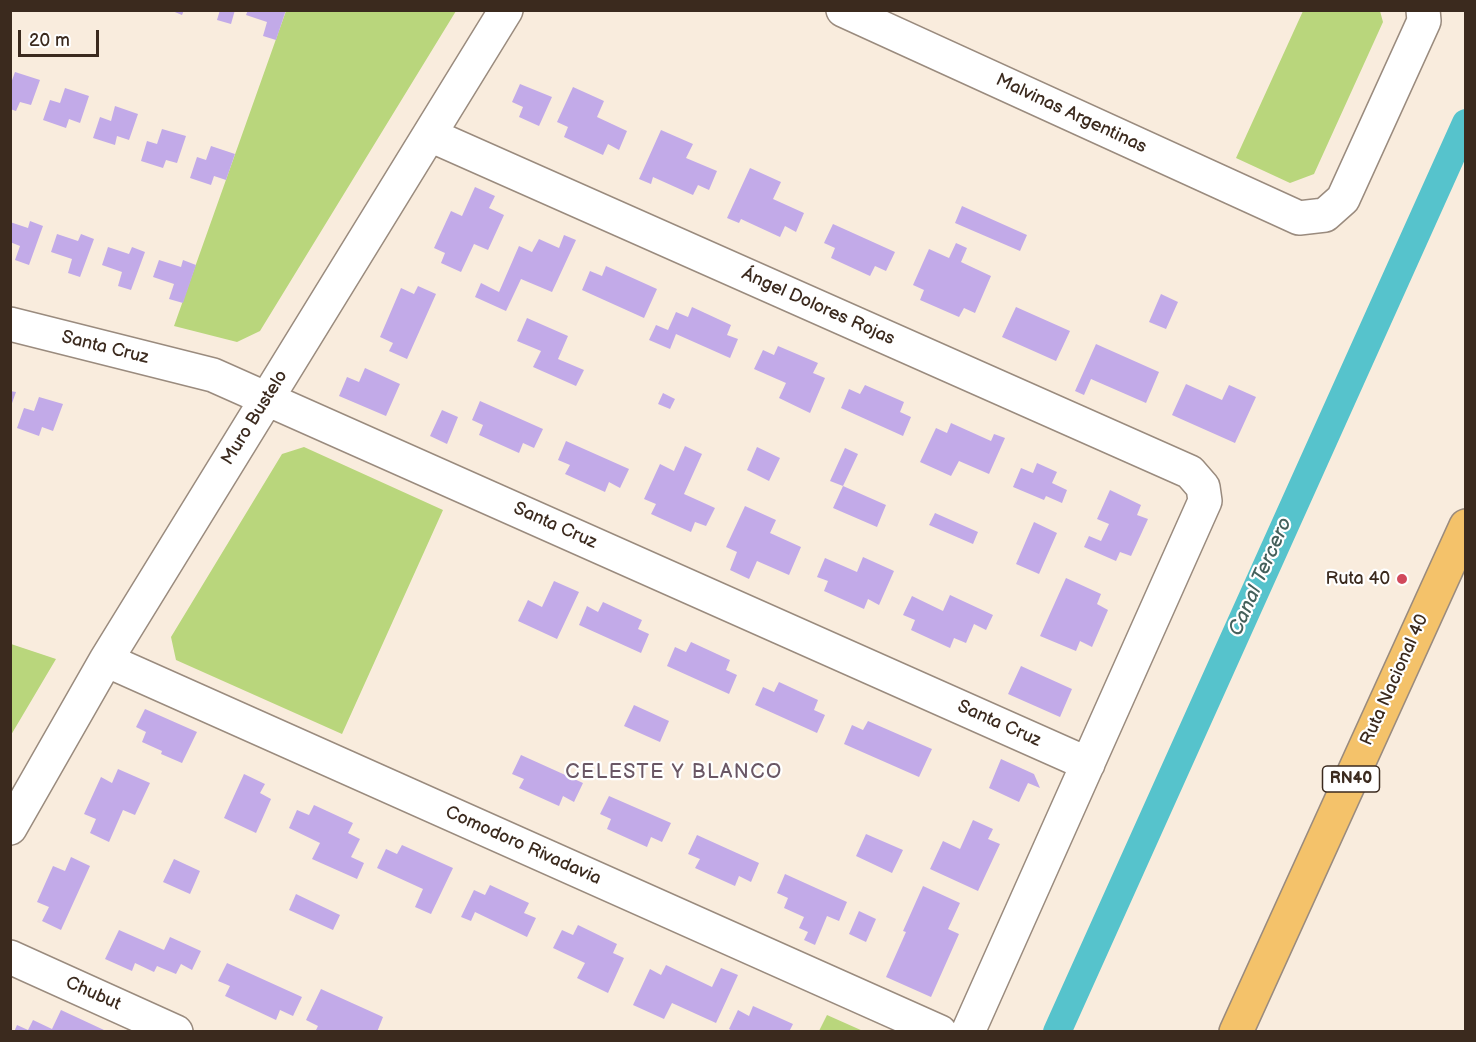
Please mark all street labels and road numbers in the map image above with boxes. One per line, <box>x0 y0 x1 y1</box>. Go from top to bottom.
street label: Malvinas Argentinas <box>992 70 1150 158</box>
street label: Ángel Dolores Rojas <box>738 264 898 350</box>
street label: Santa Cruz <box>59 327 151 369</box>
street label: Muro Bustelo <box>217 367 293 469</box>
street label: Santa Cruz <box>510 498 600 554</box>
street label: Ruta Nacional 40 <box>1356 611 1434 749</box>
street label: Santa Cruz <box>954 696 1044 752</box>
road number: RN40 <box>1322 766 1380 792</box>
street label: Comodoro Rivadavia <box>442 802 604 890</box>
street label: Chubut <box>62 972 124 1016</box>

